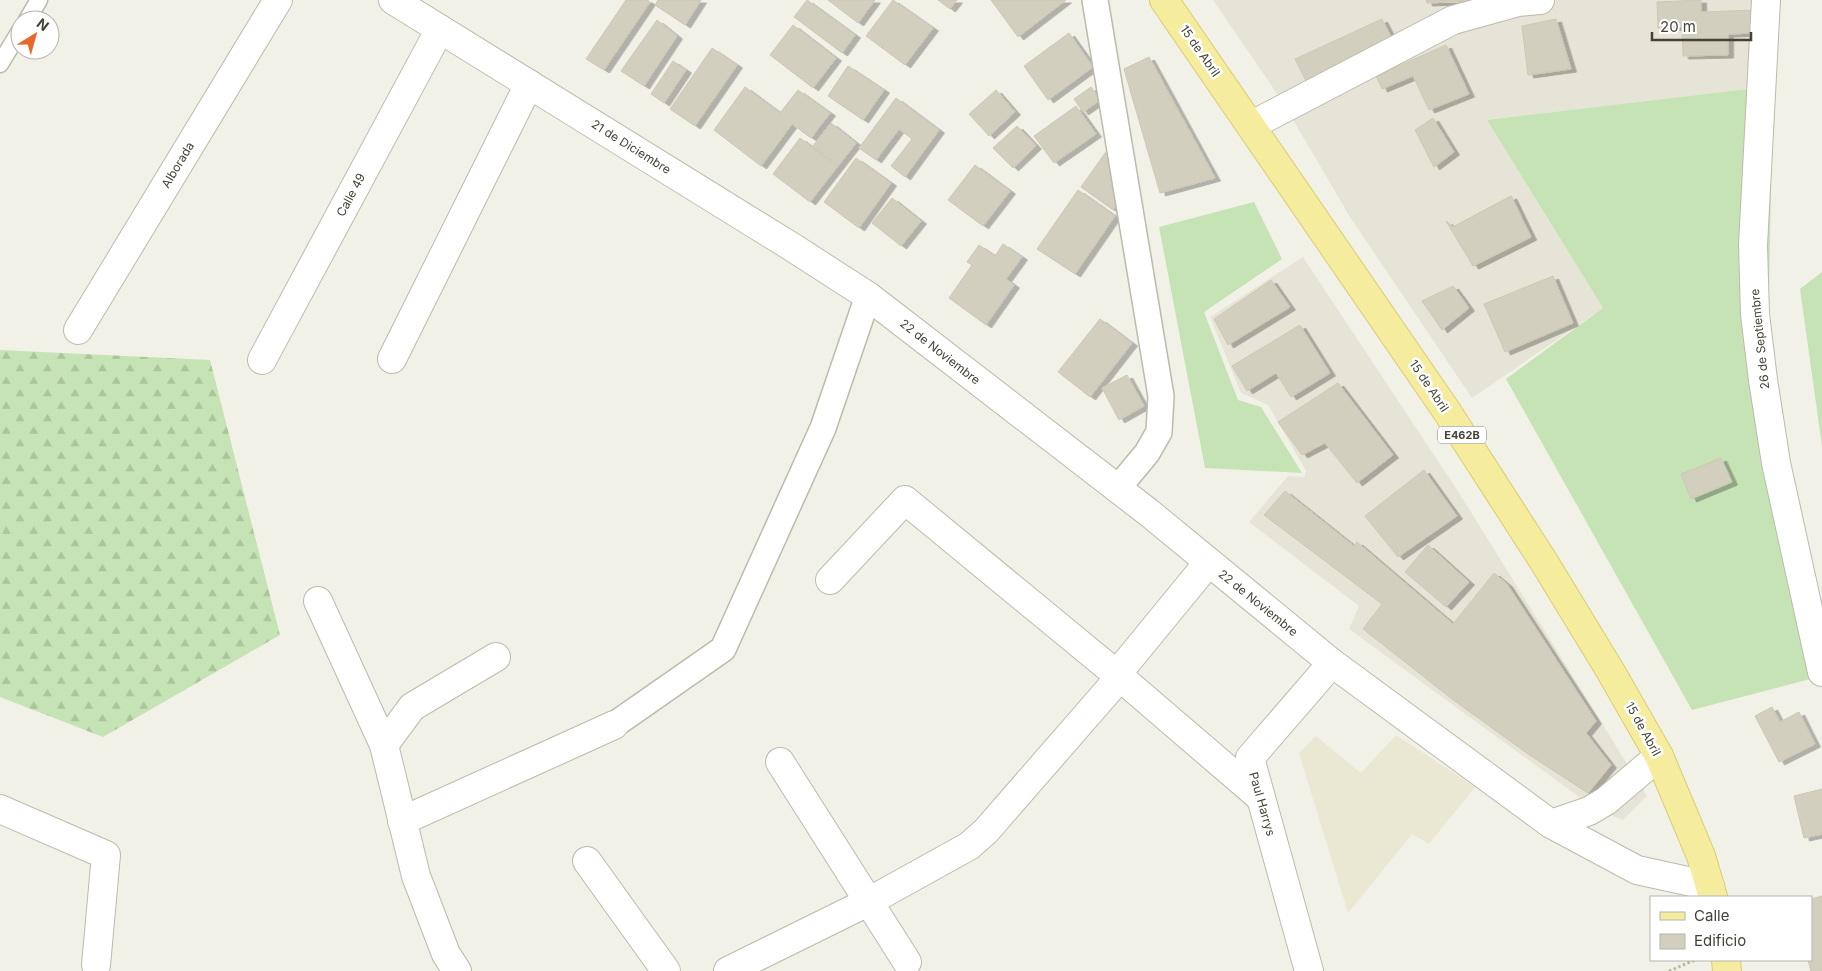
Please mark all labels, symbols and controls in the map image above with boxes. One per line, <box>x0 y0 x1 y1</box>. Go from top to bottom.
north arrow <box>10 10 60 60</box>
scale bar <box>1652 10 1751 42</box>
text: N <box>34 14 53 34</box>
text: 20 m <box>1660 17 1696 36</box>
street label: 15 de Abril <box>1177 22 1224 79</box>
street label: 21 de Diciembre <box>589 116 674 177</box>
street label: Alborada <box>158 139 197 190</box>
street label: Calle 49 <box>333 171 368 219</box>
street label: 26 de Septiembre <box>1747 288 1772 390</box>
street label: 22 de Noviembre <box>897 316 983 388</box>
street label: 15 de Abril <box>1407 357 1452 415</box>
road number: E462B <box>1438 426 1486 444</box>
street label: 22 de Noviembre <box>1216 566 1301 639</box>
street label: 15 de Abril <box>1622 699 1664 758</box>
street label: Paul Harrys <box>1246 770 1279 838</box>
legend <box>1650 896 1812 961</box>
text: Calle <box>1694 906 1729 925</box>
text: Edificio <box>1694 931 1746 950</box>

